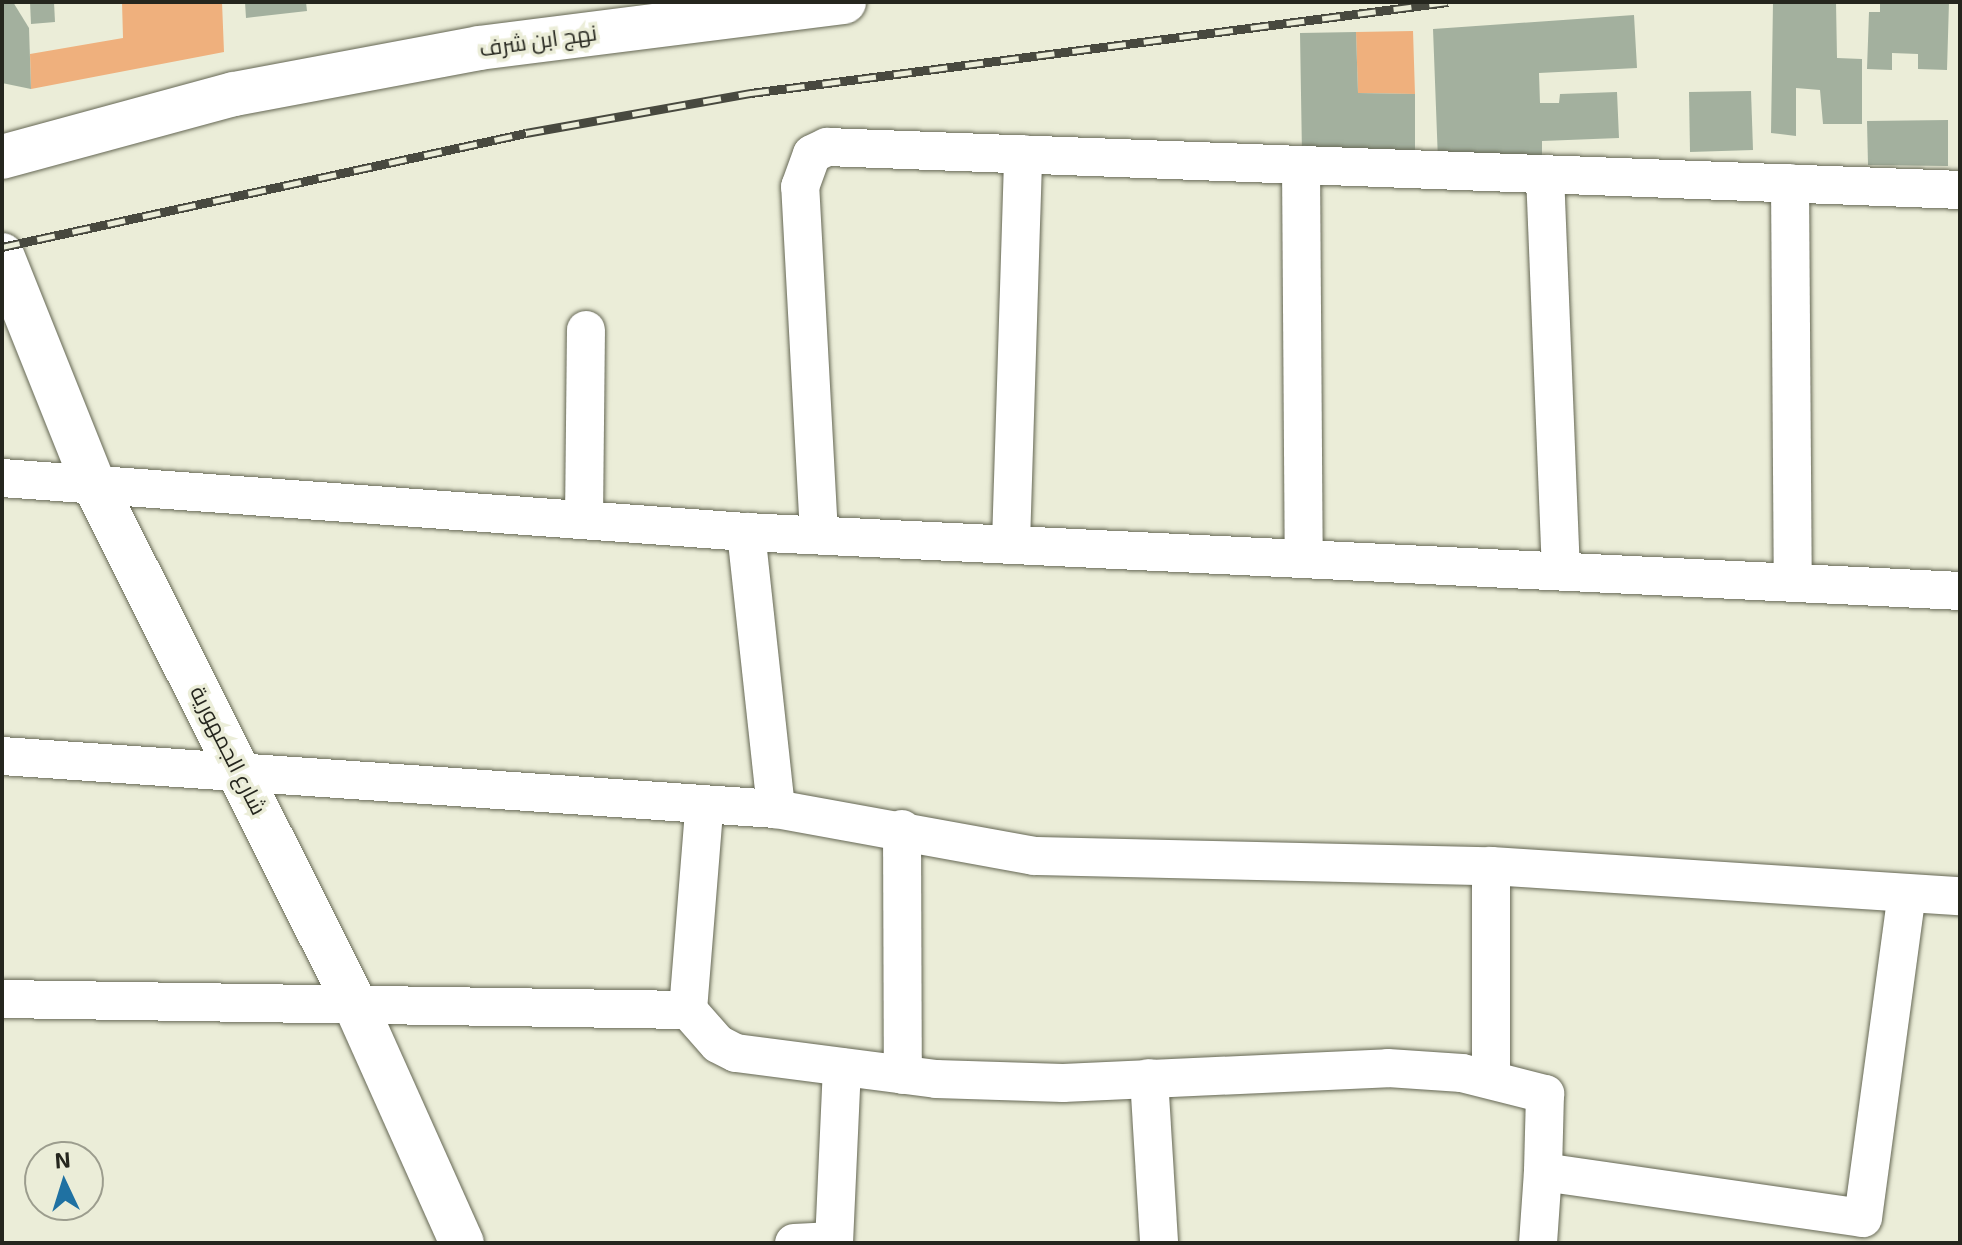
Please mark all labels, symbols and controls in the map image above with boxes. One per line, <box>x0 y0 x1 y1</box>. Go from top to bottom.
street label: نهج ابن شرف <box>478 19 598 61</box>
street label: شارع الجمهورية <box>185 681 273 819</box>
north arrow <box>24 1141 104 1221</box>
text: N <box>54 1146 71 1173</box>

